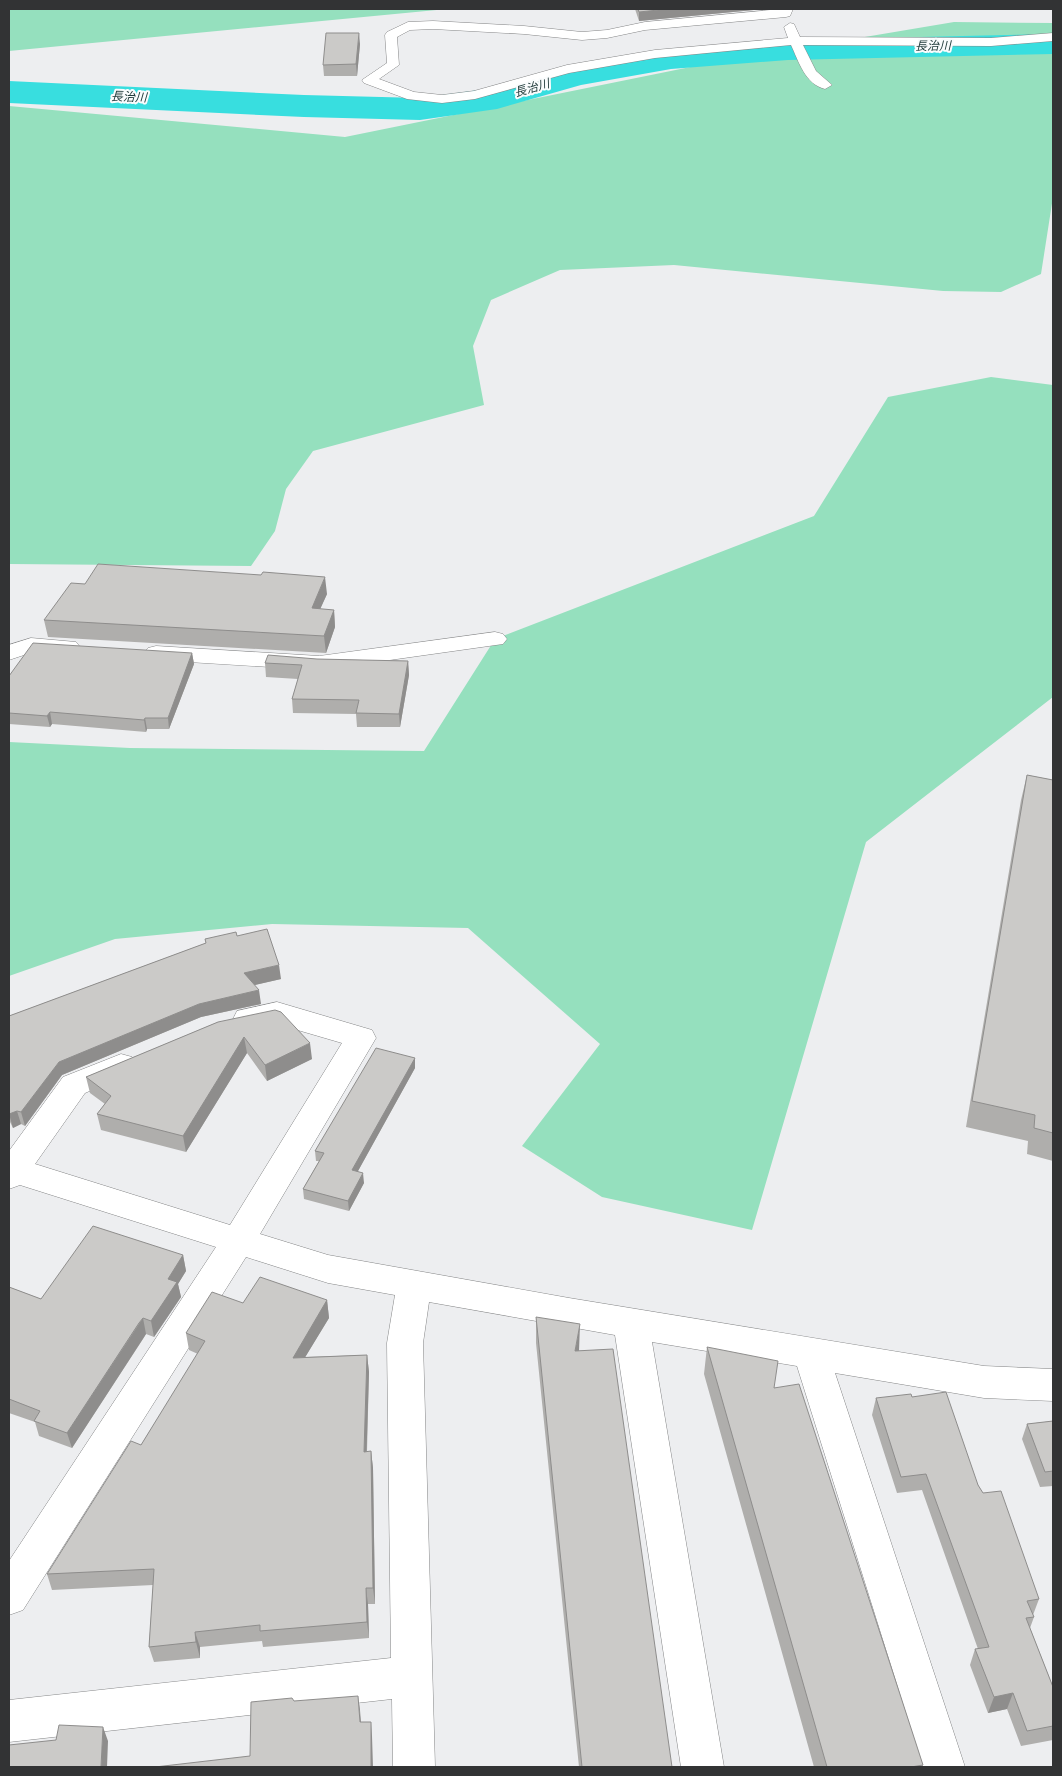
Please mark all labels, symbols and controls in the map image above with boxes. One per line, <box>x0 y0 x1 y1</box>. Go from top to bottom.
water label: 長治川 <box>915 39 953 53</box>
water label: 長治川 <box>513 76 553 100</box>
water label: 長治川 <box>111 89 149 105</box>

